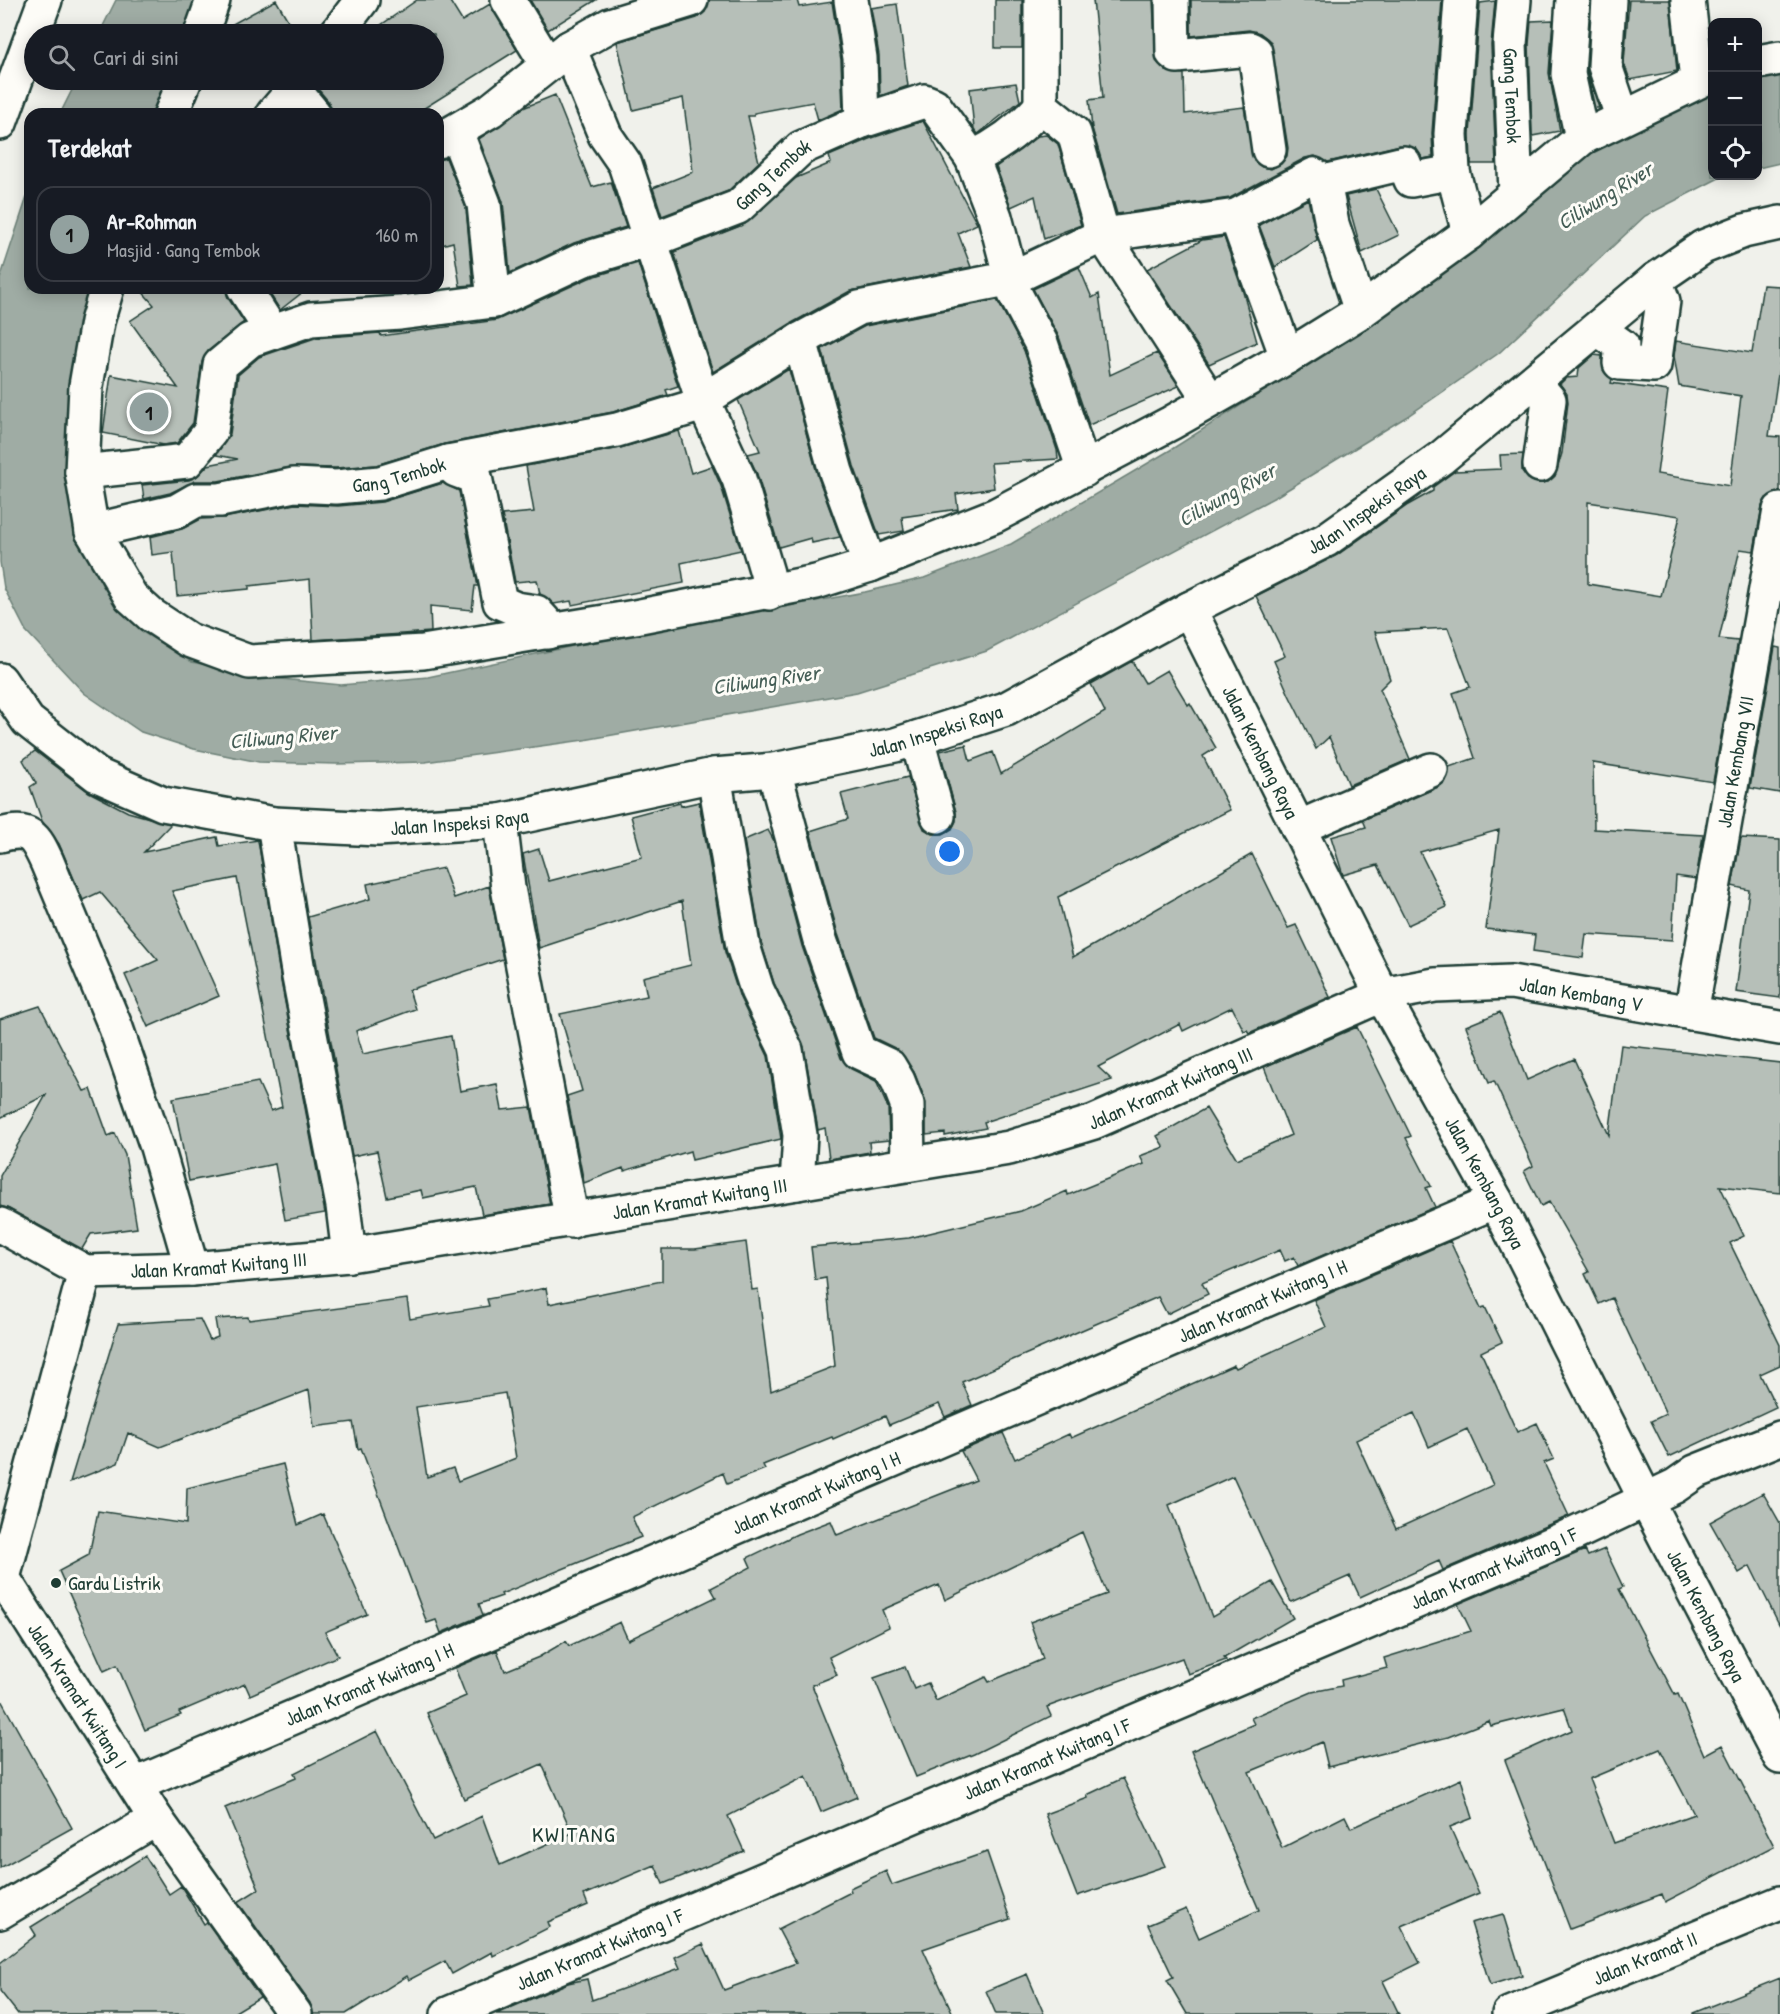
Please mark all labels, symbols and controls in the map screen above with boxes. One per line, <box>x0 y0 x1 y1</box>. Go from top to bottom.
map controls <box>1708 18 1762 180</box>
button: + <box>1708 18 1762 72</box>
search box <box>24 24 444 90</box>
icon: search <box>45 41 78 74</box>
text: Cari di sini <box>93 42 179 72</box>
street label: Gang Tembok <box>1497 47 1528 144</box>
button: − <box>1708 72 1762 126</box>
button: locate <box>1708 126 1762 180</box>
text: Terdekat <box>48 130 131 165</box>
street label: Gang Tembok <box>729 131 815 216</box>
water label: Ciliwung River <box>1552 153 1660 236</box>
text: Ar-Rohman <box>107 206 197 236</box>
text: 1 <box>66 221 73 248</box>
text: 160 m <box>376 221 418 248</box>
text: Masjid · Gang Tembok <box>107 236 260 263</box>
pin: 1 <box>130 390 168 434</box>
street label: Gang Tembok <box>351 450 449 498</box>
water label: Ciliwung River <box>1173 454 1283 533</box>
street label: Jalan Inspeksi Raya <box>1303 459 1431 560</box>
water label: Ciliwung River <box>711 657 824 701</box>
street label: Jalan Kembang Raya <box>1216 681 1306 823</box>
street label: Jalan Kembang VII <box>1710 694 1760 830</box>
street label: Jalan Inspeksi Raya <box>866 697 1006 763</box>
water label: Ciliwung River <box>228 717 341 756</box>
street label: Jalan Inspeksi Raya <box>390 801 531 841</box>
your location <box>935 837 964 866</box>
street label: Jalan Kembang V <box>1518 970 1645 1017</box>
street label: Jalan Kramat Kwitang III <box>1085 1040 1257 1136</box>
street label: Jalan Kembang Raya <box>1439 1112 1532 1253</box>
street label: Jalan Kramat Kwitang III <box>610 1171 789 1225</box>
street label: Jalan Kramat Kwitang III <box>130 1245 308 1284</box>
street label: Jalan Kramat Kwitang I H <box>1174 1253 1351 1349</box>
street label: Jalan Kramat Kwitang I H <box>727 1444 904 1540</box>
street label: Jalan Kramat Kwitang I F <box>1406 1520 1582 1616</box>
street label: Jalan Kembang Raya <box>1661 1544 1753 1687</box>
place label: Gardu Listrik <box>68 1569 161 1596</box>
marker: Gardu Listrik <box>49 1576 63 1590</box>
street label: Jalan Kramat Kwitang I <box>22 1617 134 1773</box>
street label: Jalan Kramat Kwitang I H <box>281 1636 458 1732</box>
street label: Jalan Kramat Kwitang I F <box>959 1711 1135 1806</box>
district label: KWITANG <box>532 1819 616 1849</box>
street label: Jalan Kramat Kwitang I F <box>512 1901 688 1996</box>
street label: Jalan Kramat II <box>1589 1924 1701 1991</box>

